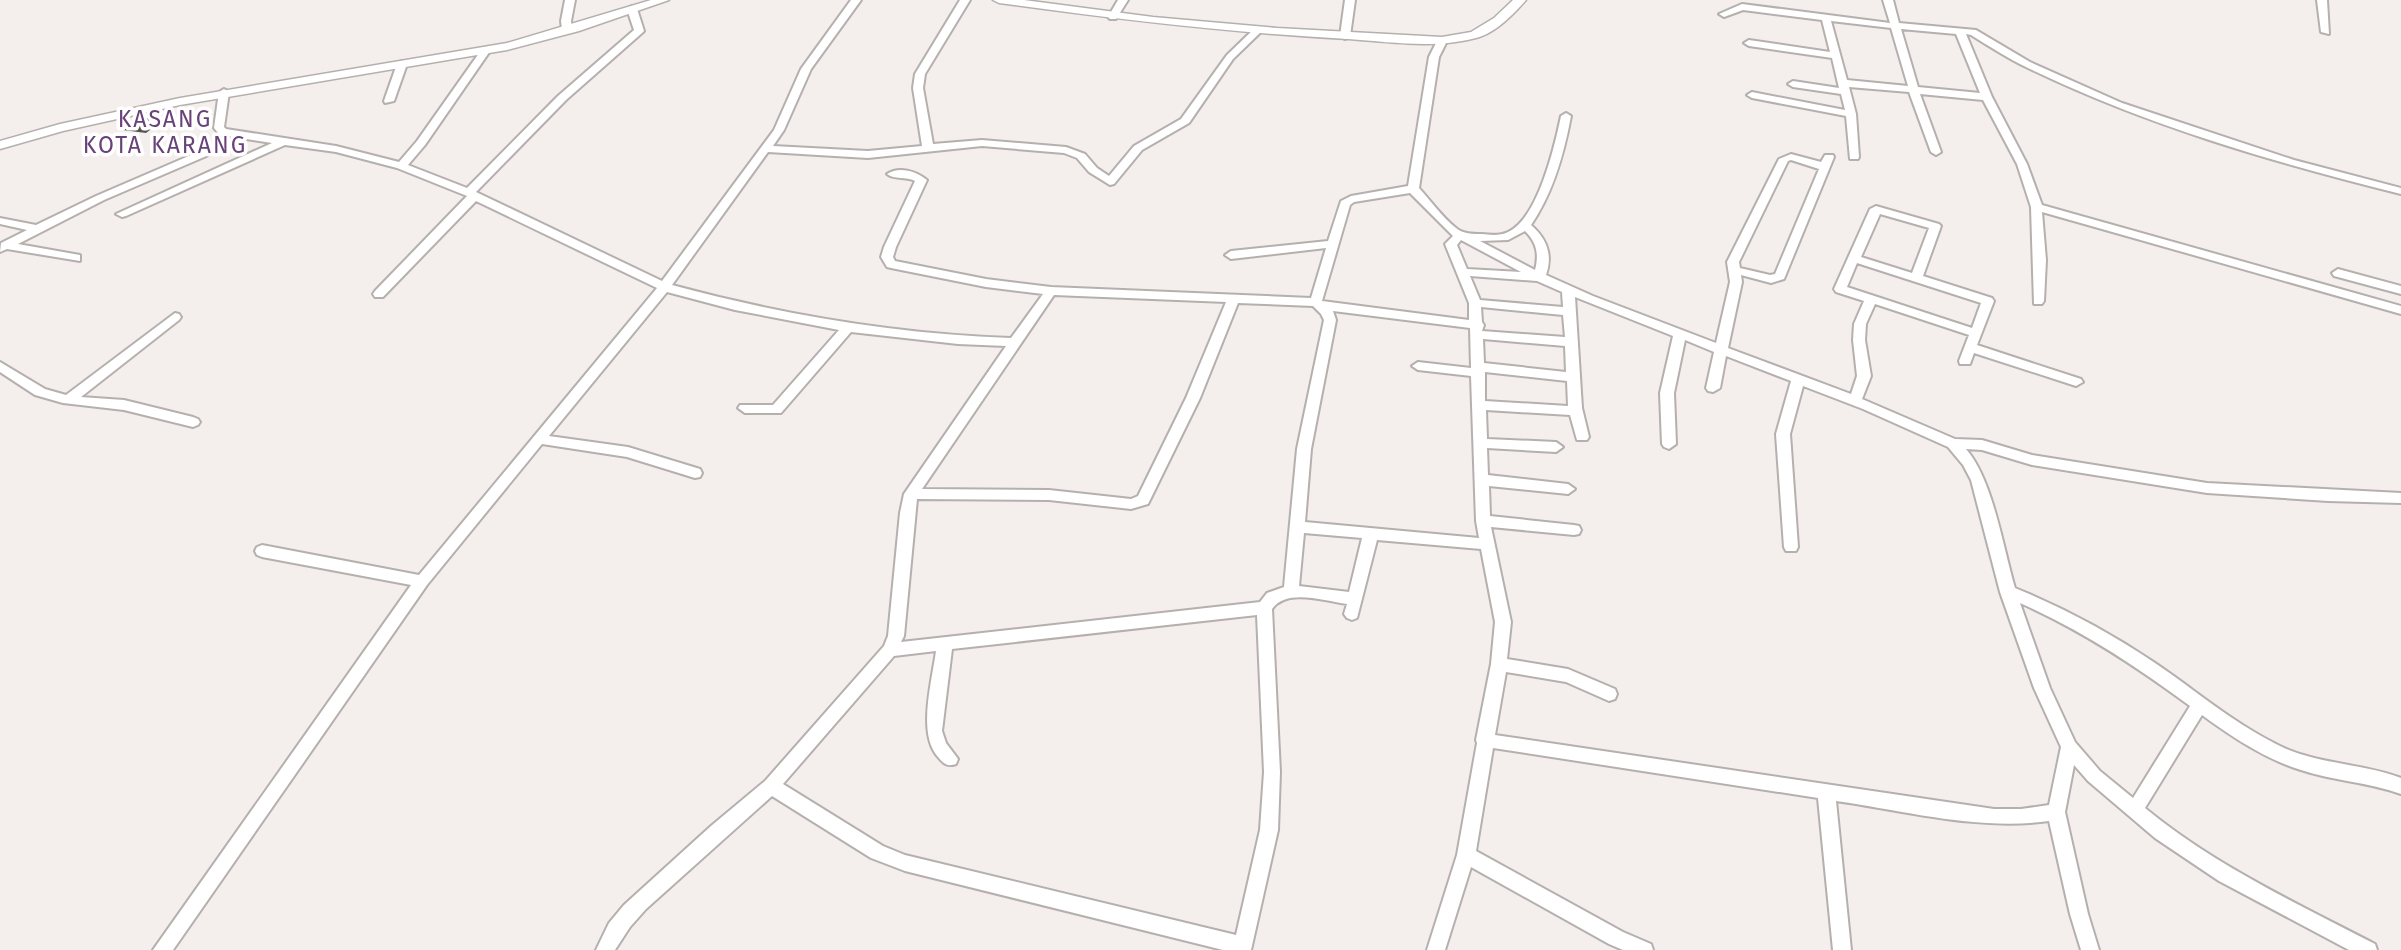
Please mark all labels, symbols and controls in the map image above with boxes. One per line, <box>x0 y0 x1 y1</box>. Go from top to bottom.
district label: KASANG KOTA KARANG <box>83 105 247 159</box>

